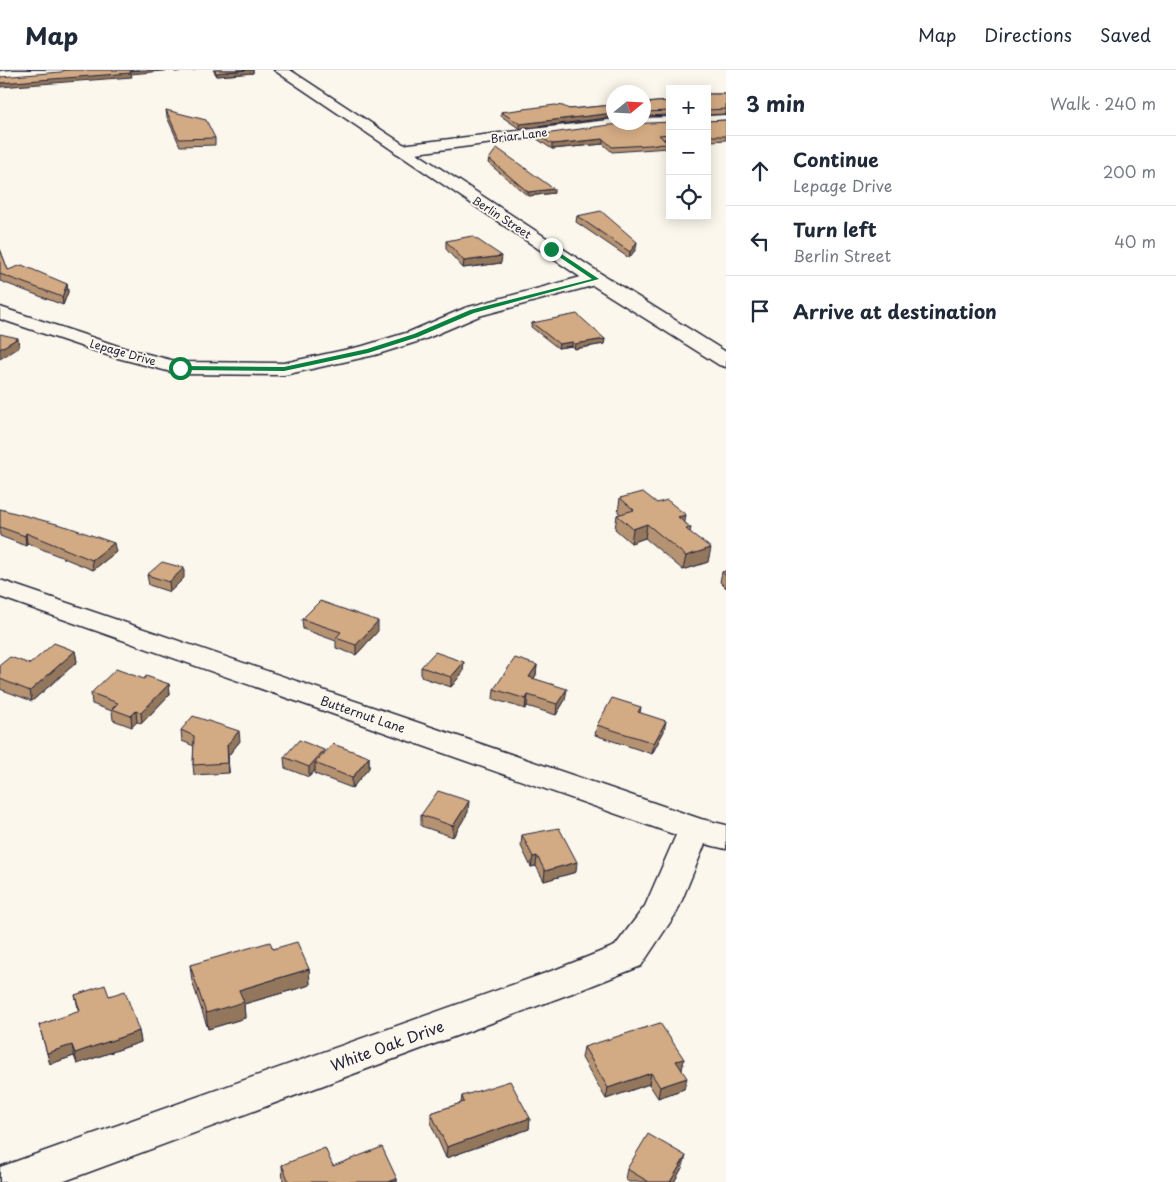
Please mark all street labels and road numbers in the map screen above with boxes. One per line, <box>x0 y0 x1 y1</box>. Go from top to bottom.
street label: Briar Lane <box>490 123 548 147</box>
street label: Berlin Street <box>469 192 535 243</box>
street label: Lepage Drive <box>88 334 158 370</box>
street label: Butternut Lane <box>318 691 408 737</box>
street label: White Oak Drive <box>327 1014 447 1076</box>

